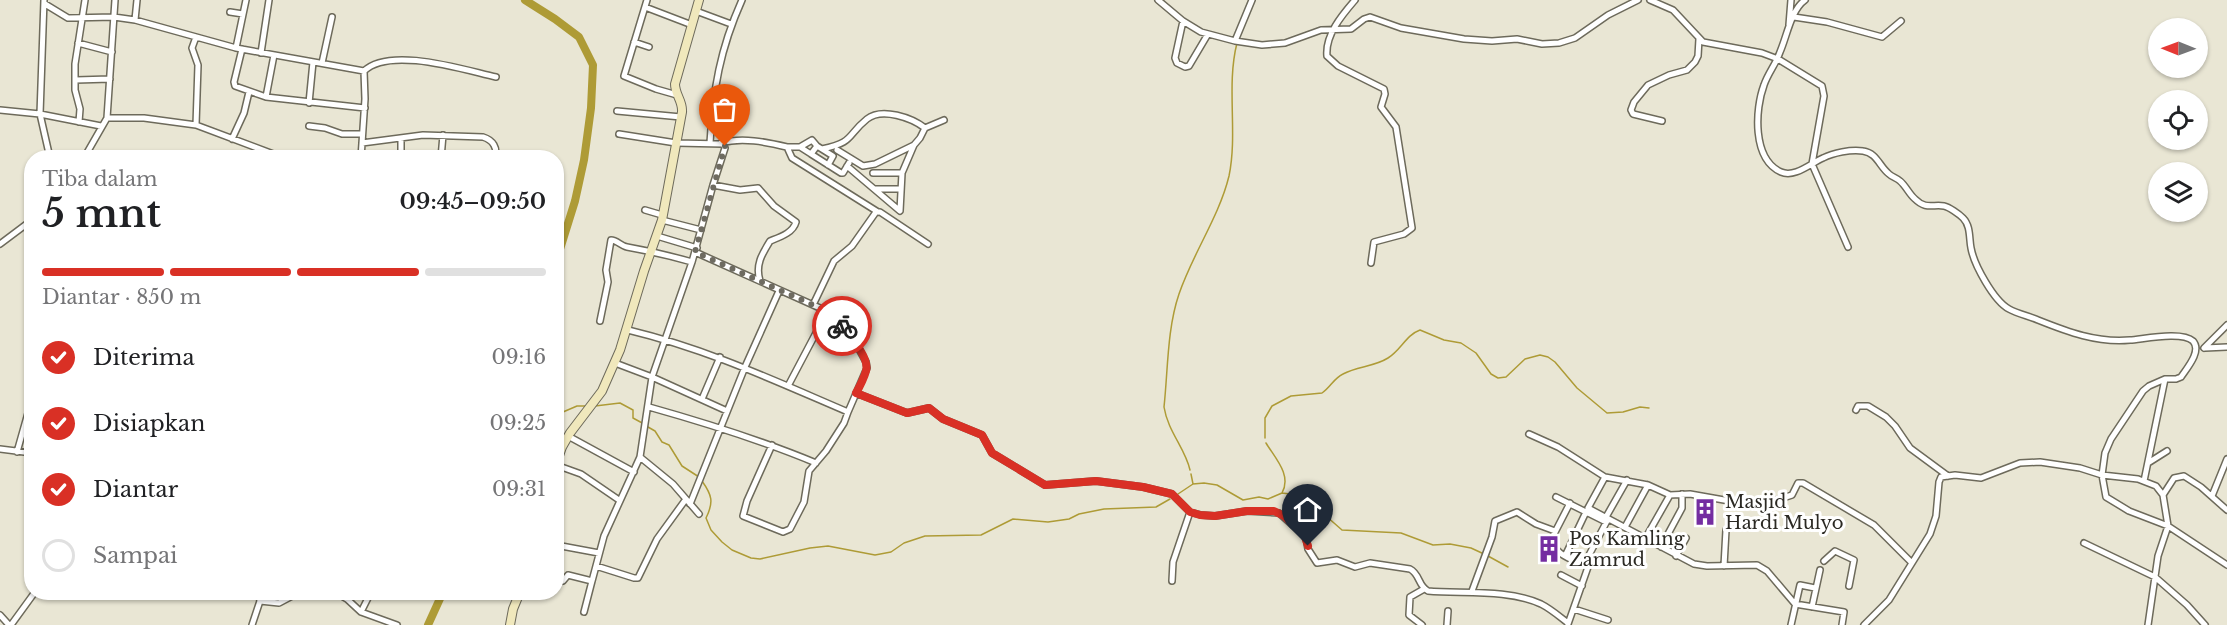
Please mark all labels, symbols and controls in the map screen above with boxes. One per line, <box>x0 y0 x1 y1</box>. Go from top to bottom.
north arrow <box>2148 18 2208 78</box>
map controls <box>2148 18 2208 222</box>
pin <box>699 84 750 146</box>
button: locate <box>2148 90 2208 150</box>
icon: bag <box>708 93 741 126</box>
button: layers <box>2148 162 2208 222</box>
text: Tiba dalam <box>42 167 158 191</box>
text: 09:45–09:50 <box>399 188 546 215</box>
text: 5 mnt <box>42 189 161 238</box>
text: Diantar · 850 m <box>42 285 201 309</box>
courier <box>812 296 872 356</box>
icon: bike <box>826 310 859 343</box>
icon: check <box>42 341 75 374</box>
text: Diterima <box>93 344 195 371</box>
text: 09:16 <box>491 345 546 369</box>
icon: check <box>42 407 75 440</box>
text: Disiapkan <box>93 410 205 437</box>
text: 09:25 <box>489 411 546 435</box>
icon: check <box>42 473 75 506</box>
text: Diantar <box>93 476 178 503</box>
text: 09:31 <box>492 477 546 501</box>
pin <box>1282 484 1333 546</box>
place label: Masjid Hardi Mulyo <box>1725 491 1843 534</box>
icon: home <box>1291 493 1324 526</box>
building icon: Masjid Hardi Mulyo <box>1690 497 1720 527</box>
place label: Pos Kamling Zamrud <box>1569 528 1685 571</box>
building icon: Pos Kamling Zamrud <box>1534 534 1564 564</box>
text: Sampai <box>93 542 178 569</box>

